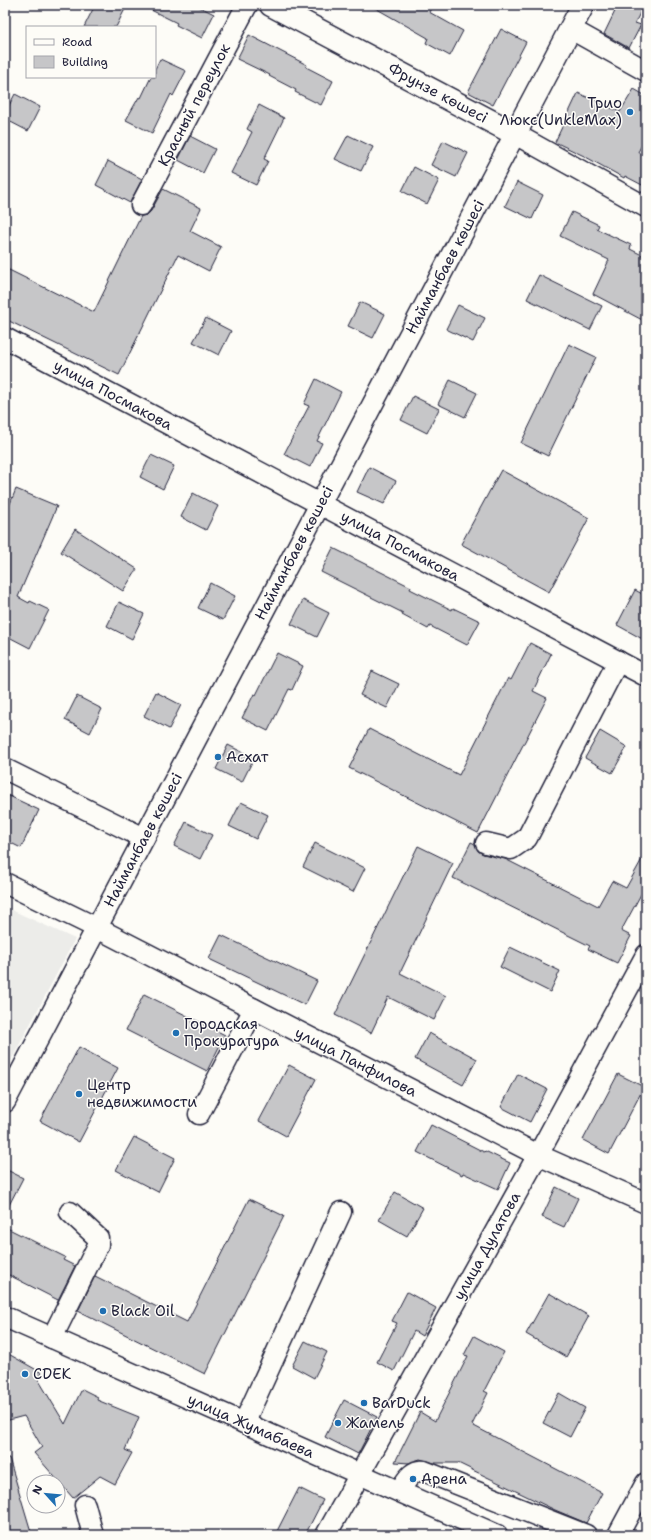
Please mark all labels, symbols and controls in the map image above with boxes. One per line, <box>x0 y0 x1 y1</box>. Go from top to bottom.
legend <box>26 26 156 78</box>
text: Road <box>62 34 93 50</box>
street label: Красный переулок <box>153 40 235 170</box>
text: Building <box>62 54 108 70</box>
street label: Фрунзе көшесі <box>385 58 491 128</box>
place label: Трио Люкс(UnkleMax) <box>500 93 622 130</box>
marker: Трио Люкс(UnkleMax) <box>625 107 635 117</box>
street label: Найманбаев көшесі <box>401 196 489 338</box>
street label: улица Посмакова <box>50 355 176 435</box>
street label: Найманбаев көшесі <box>250 482 338 624</box>
street label: улица Посмакова <box>337 506 463 586</box>
place label: Асхат <box>226 747 269 767</box>
marker: Асхат <box>213 752 223 762</box>
street label: Найманбаев көшесі <box>99 769 187 911</box>
place label: Городская Прокуратура <box>184 1014 280 1051</box>
street label: улица Панфилова <box>292 1023 421 1102</box>
marker: Городская Прокуратура <box>171 1028 181 1038</box>
place label: Центр недвижимости <box>87 1075 197 1112</box>
marker: Центр недвижимости <box>74 1089 84 1099</box>
street label: улица Дулатова <box>449 1188 525 1304</box>
place label: Black Oil <box>111 1301 175 1321</box>
marker: Black Oil <box>98 1306 108 1316</box>
place label: CDEK <box>33 1364 71 1384</box>
marker: CDEK <box>20 1369 30 1379</box>
street label: улица Жумабаева <box>185 1389 318 1463</box>
place label: BarDuck <box>372 1393 431 1413</box>
marker: BarDuck <box>359 1398 369 1408</box>
place label: Жамель <box>346 1413 405 1433</box>
marker: Жамель <box>333 1418 343 1428</box>
place label: Арена <box>421 1469 468 1489</box>
north arrow <box>26 1474 66 1514</box>
marker: Арена <box>408 1474 418 1484</box>
text: N <box>29 1482 46 1497</box>

